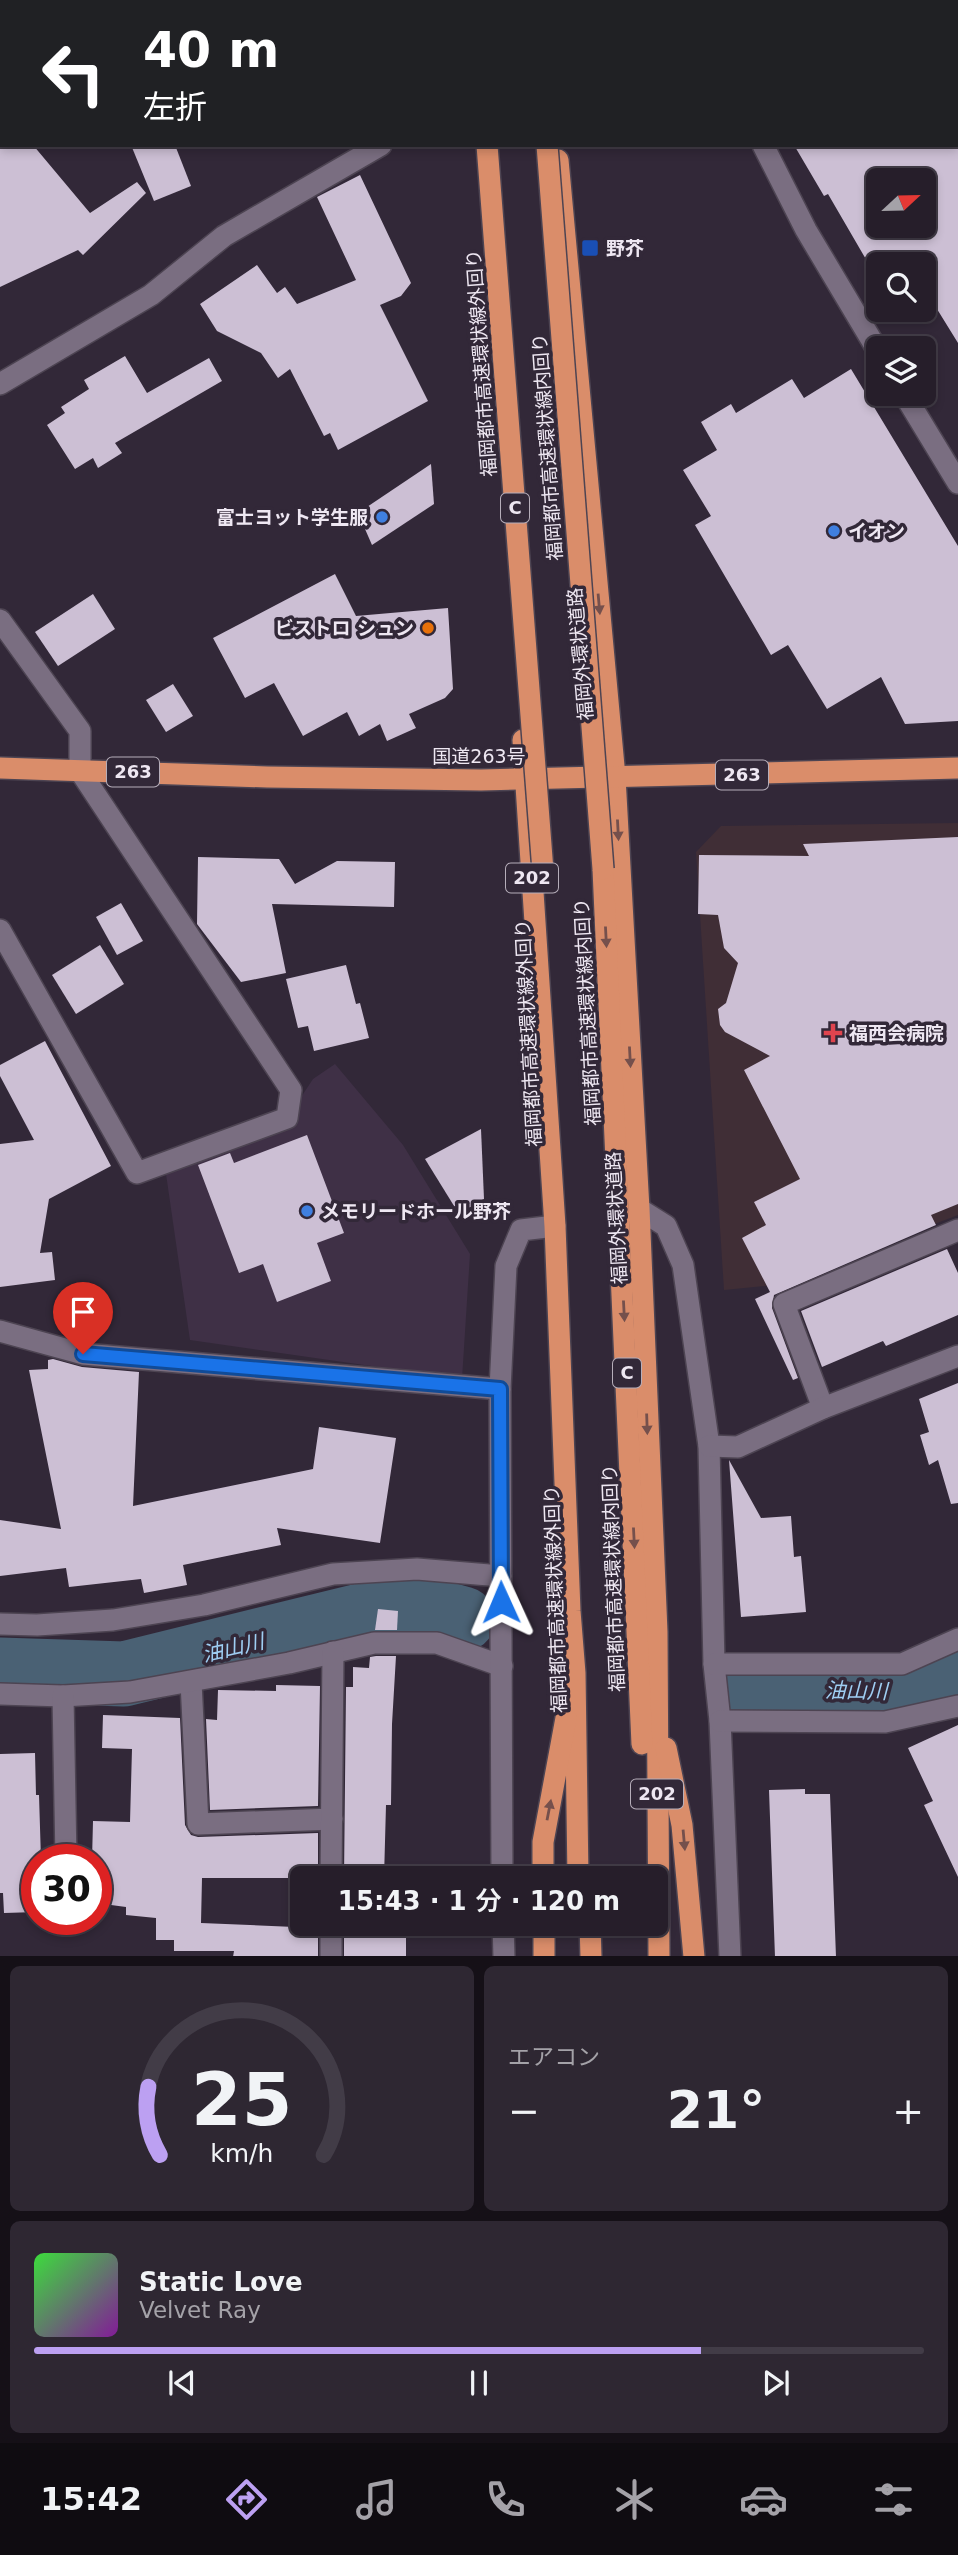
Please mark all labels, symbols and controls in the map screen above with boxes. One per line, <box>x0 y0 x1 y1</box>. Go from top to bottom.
text: 40 m <box>143 22 279 79</box>
icon: left <box>28 28 119 119</box>
text: 左折 <box>143 88 207 126</box>
north arrow <box>866 168 936 238</box>
map controls <box>866 168 936 406</box>
place label: 野芥 <box>606 237 644 259</box>
marker: 野芥 <box>580 238 600 258</box>
street label: 福岡都市高速環状線外回り <box>462 249 500 477</box>
button: search <box>866 252 936 322</box>
street label: 福岡都市高速環状線内回り <box>528 333 566 561</box>
button: layers <box>866 336 936 406</box>
road number: C <box>501 494 529 522</box>
place label: 富士ヨット学生服 <box>216 506 368 528</box>
marker: 富士ヨット学生服 <box>374 509 390 525</box>
place label: イオン <box>848 520 905 542</box>
marker: イオン <box>826 523 842 539</box>
street label: 福岡外環状道路 <box>563 587 597 721</box>
one-way arrow <box>594 593 605 615</box>
place label: ビストロ シュン <box>274 617 414 639</box>
marker: ビストロ シュン <box>420 620 436 636</box>
street label: 国道263号 <box>432 745 526 767</box>
road number: 263 <box>107 758 159 786</box>
road number: 263 <box>716 760 768 790</box>
one-way arrow <box>612 820 623 842</box>
road number: 202 <box>506 864 558 892</box>
street label: 福岡都市高速環状線内回り <box>570 898 604 1126</box>
street label: 福岡都市高速環状線外回り <box>511 919 545 1147</box>
one-way arrow <box>601 926 612 948</box>
place label: 福西会病院 <box>849 1022 944 1044</box>
marker: 福西会病院 <box>823 1023 843 1043</box>
one-way arrow <box>625 1047 636 1069</box>
street label: 福岡外環状道路 <box>602 1151 630 1285</box>
place label: メモリードホール野芥 <box>321 1200 511 1222</box>
marker: メモリードホール野芥 <box>299 1203 315 1219</box>
pin <box>53 1282 113 1354</box>
icon: arrive <box>64 1293 102 1331</box>
one-way arrow <box>618 1300 629 1322</box>
road number: C <box>613 1358 641 1388</box>
one-way arrow <box>641 1413 652 1435</box>
street label: 福岡都市高速環状線内回り <box>598 1464 628 1692</box>
street label: 福岡都市高速環状線外回り <box>540 1485 570 1713</box>
one-way arrow <box>629 1528 640 1550</box>
position arrow <box>464 1565 538 1639</box>
water label: 油山川 <box>200 1629 268 1667</box>
water label: 油山川 <box>824 1678 890 1704</box>
road number: 202 <box>631 1779 683 1808</box>
one-way arrow <box>544 1799 555 1821</box>
one-way arrow <box>679 1829 690 1851</box>
speed limit sign: 30 <box>21 1844 112 1935</box>
text: 15:43 · 1 分 · 120 m <box>338 1886 620 1916</box>
text: エアコン <box>508 2044 600 2070</box>
text: 25 <box>191 2057 293 2142</box>
text: 21° <box>667 2080 765 2140</box>
text: − <box>508 2089 540 2133</box>
text: + <box>892 2089 924 2133</box>
text: km/h <box>210 2138 274 2167</box>
text: Static Love <box>139 2267 303 2297</box>
text: Velvet Ray <box>139 2297 261 2323</box>
icon: previous <box>163 2364 201 2402</box>
icon: pause <box>460 2364 498 2402</box>
icon: next <box>757 2364 795 2402</box>
icon: directions <box>222 2475 271 2524</box>
icon: music <box>352 2475 401 2524</box>
icon: phone <box>481 2475 530 2524</box>
icon: climate <box>610 2475 659 2524</box>
icon: car <box>739 2475 788 2524</box>
icon: filters <box>869 2475 918 2524</box>
text: 15:42 <box>40 2480 142 2518</box>

